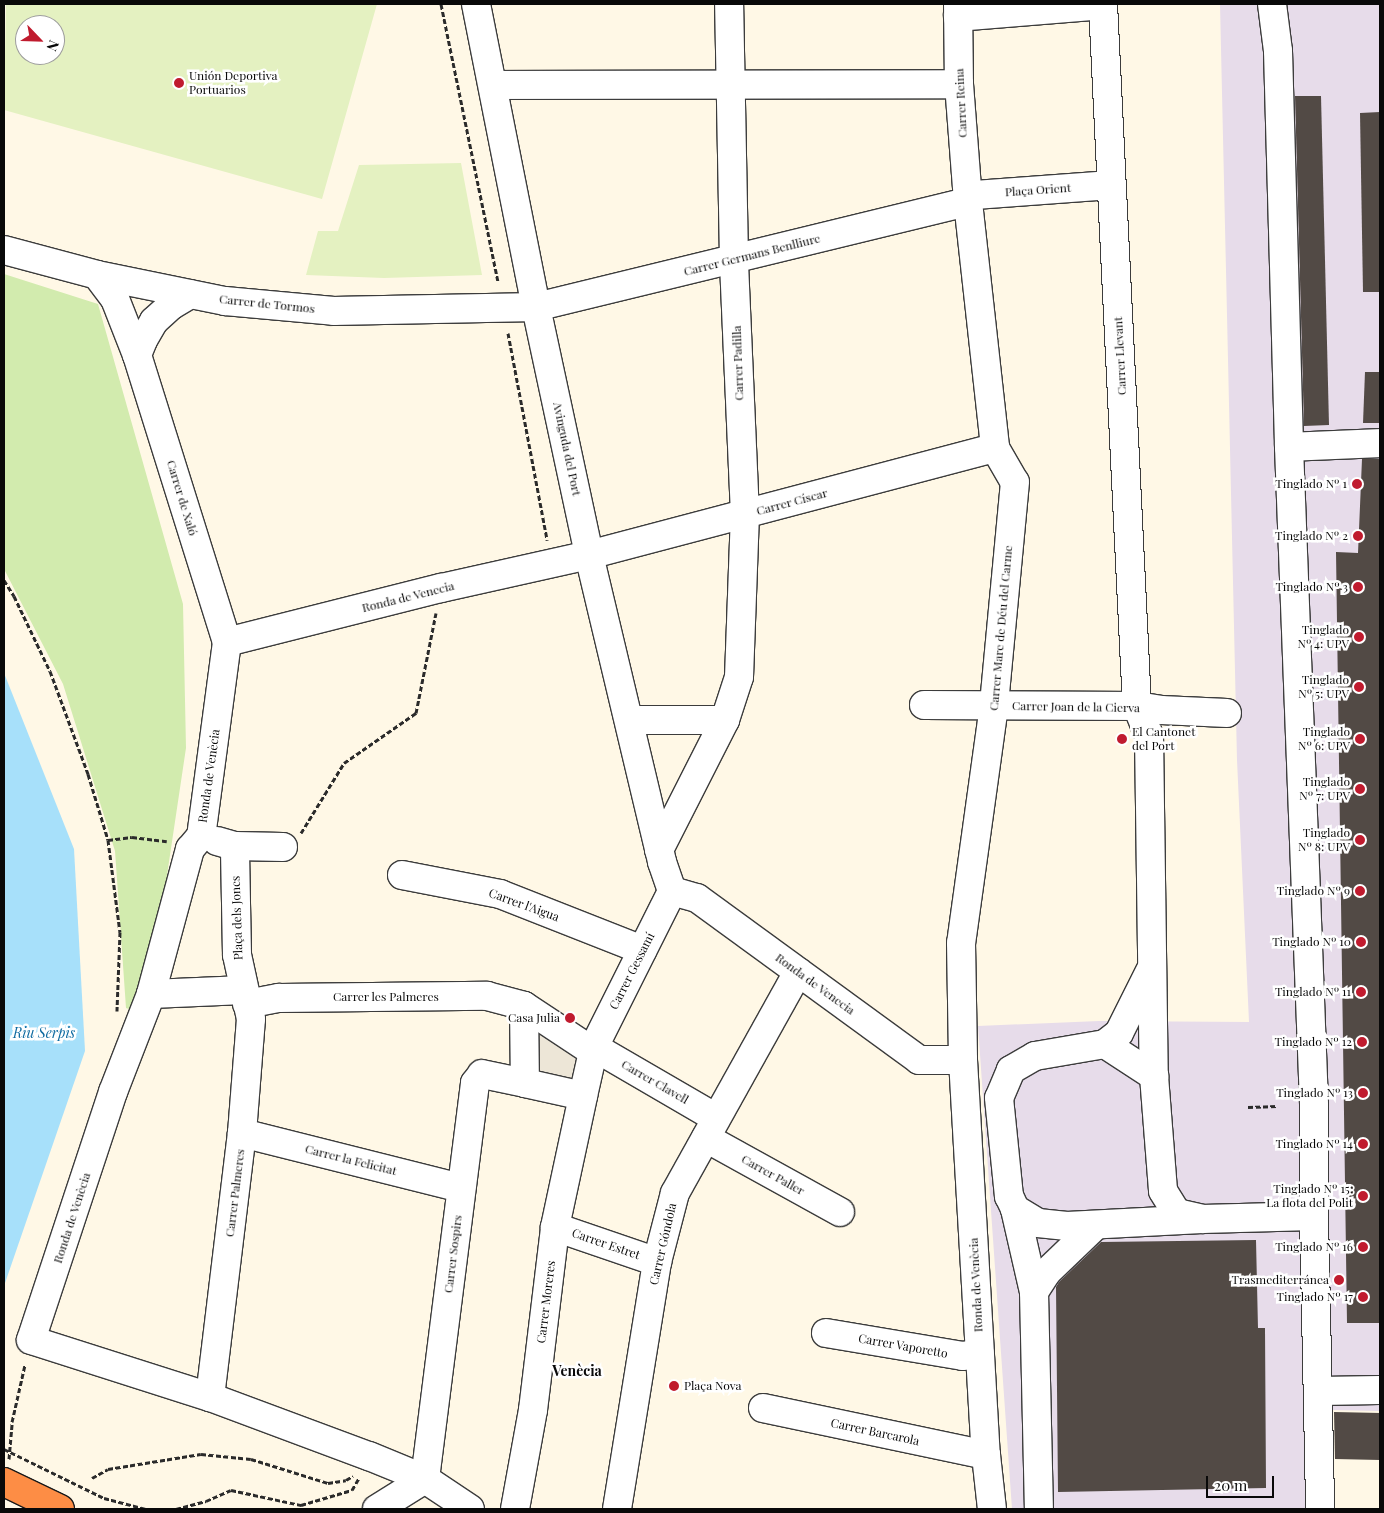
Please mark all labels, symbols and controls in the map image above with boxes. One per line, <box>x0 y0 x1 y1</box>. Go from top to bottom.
north arrow <box>15 15 65 65</box>
text: N <box>43 37 64 54</box>
street label: Carrer Reina <box>952 68 970 138</box>
place label: Unión Deportiva Portuarios <box>189 69 278 97</box>
marker: Unión Deportiva Portuarios <box>173 77 185 89</box>
street label: Plaça Orient <box>1004 181 1072 199</box>
street label: Carrer Germans Benlliure <box>682 231 822 279</box>
street label: Carrer de Tormos <box>218 292 316 316</box>
street label: Carrer Llevant <box>1111 316 1129 396</box>
street label: Carrer Padilla <box>729 325 747 401</box>
street label: Avinguda del Port <box>550 401 584 497</box>
street label: Carrer de Xaló <box>164 458 200 538</box>
place label: Tinglado Nº 1 <box>1275 477 1347 491</box>
marker: Tinglado Nº 1 <box>1351 478 1363 490</box>
street label: Carrer Císcar <box>755 486 829 518</box>
place label: Tinglado Nº 2 <box>1275 529 1348 543</box>
marker: Tinglado Nº 2 <box>1352 530 1364 542</box>
street label: Carrer Mare de Déu del Carme <box>987 545 1015 711</box>
street label: Ronda de Venecia <box>360 579 456 615</box>
place label: Tinglado Nº 3 <box>1275 580 1348 594</box>
marker: Tinglado Nº 3 <box>1352 581 1364 593</box>
place label: Tinglado Nº 4: UPV <box>1297 623 1349 651</box>
marker: Tinglado Nº 4: UPV <box>1353 631 1365 643</box>
place label: Tinglado Nº 5: UPV <box>1298 673 1349 701</box>
marker: Tinglado Nº 5: UPV <box>1353 681 1365 693</box>
street label: Carrer Joan de la Cierva <box>1011 699 1141 715</box>
place label: El Cantonet del Port <box>1132 725 1195 753</box>
place label: Tinglado Nº 6: UPV <box>1298 725 1350 753</box>
street label: Ronda de Venècia <box>195 728 223 824</box>
marker: El Cantonet del Port <box>1116 733 1128 745</box>
marker: Tinglado Nº 6: UPV <box>1354 733 1366 745</box>
place label: Tinglado Nº 7: UPV <box>1299 775 1350 803</box>
marker: Tinglado Nº 7: UPV <box>1354 783 1366 795</box>
place label: Tinglado Nº 8: UPV <box>1298 826 1350 854</box>
marker: Tinglado Nº 8: UPV <box>1354 834 1366 846</box>
street label: Plaça dels Joncs <box>228 875 246 961</box>
place label: Tinglado Nº 9 <box>1277 884 1350 898</box>
street label: Carrer l'Aigua <box>487 885 561 925</box>
marker: Tinglado Nº 9 <box>1354 885 1366 897</box>
street label: Carrer Gessamí <box>606 930 658 1012</box>
place label: Tinglado Nº 10 <box>1272 935 1351 949</box>
marker: Tinglado Nº 10 <box>1355 936 1367 948</box>
street label: Ronda de Venecia <box>772 950 858 1018</box>
place label: Tinglado Nº 11 <box>1275 985 1351 999</box>
marker: Tinglado Nº 11 <box>1355 986 1367 998</box>
street label: Carrer les Palmeres <box>333 990 439 1004</box>
place label: Casa Julia <box>508 1011 560 1025</box>
marker: Casa Julia <box>564 1012 576 1024</box>
water label: Riu Serpis <box>13 1025 75 1041</box>
place label: Tinglado Nº 12 <box>1275 1035 1352 1049</box>
marker: Tinglado Nº 12 <box>1356 1036 1368 1048</box>
street label: Carrer Clavell <box>619 1057 691 1107</box>
place label: Tinglado Nº 13 <box>1276 1086 1353 1100</box>
marker: Tinglado Nº 13 <box>1357 1087 1369 1099</box>
place label: Tinglado Nº 14 <box>1275 1137 1353 1151</box>
marker: Tinglado Nº 14 <box>1357 1138 1369 1150</box>
street label: Carrer la Felicitat <box>303 1142 399 1178</box>
street label: Carrer Palmeres <box>222 1148 248 1238</box>
street label: Carrer Paller <box>739 1152 807 1198</box>
street label: Ronda de Venècia <box>50 1171 94 1265</box>
place label: Tinglado Nº 15: La flota del Polit <box>1266 1182 1353 1210</box>
marker: Tinglado Nº 15: La flota del Polit <box>1357 1190 1369 1202</box>
street label: Carrer Góndola <box>647 1201 679 1287</box>
street label: Carrer Sospirs <box>441 1214 465 1294</box>
street label: Carrer Estret <box>570 1226 642 1262</box>
street label: Ronda de Venècia <box>966 1237 986 1333</box>
place label: Tinglado Nº 16 <box>1275 1240 1353 1254</box>
marker: Tinglado Nº 16 <box>1357 1241 1369 1253</box>
street label: Carrer Moreres <box>534 1260 558 1344</box>
place label: Trasmediterránea <box>1231 1273 1329 1287</box>
marker: Trasmediterránea <box>1333 1274 1345 1286</box>
place label: Tinglado Nº 17 <box>1276 1290 1353 1304</box>
marker: Tinglado Nº 17 <box>1357 1291 1369 1303</box>
street label: Carrer Vaporetto <box>857 1331 949 1361</box>
district label: Venècia <box>552 1363 602 1379</box>
place label: Plaça Nova <box>684 1379 742 1393</box>
marker: Plaça Nova <box>668 1380 680 1392</box>
street label: Carrer Barcarola <box>829 1416 921 1448</box>
scale bar <box>1209 1466 1276 1498</box>
text: 20 m <box>1214 1475 1247 1495</box>

